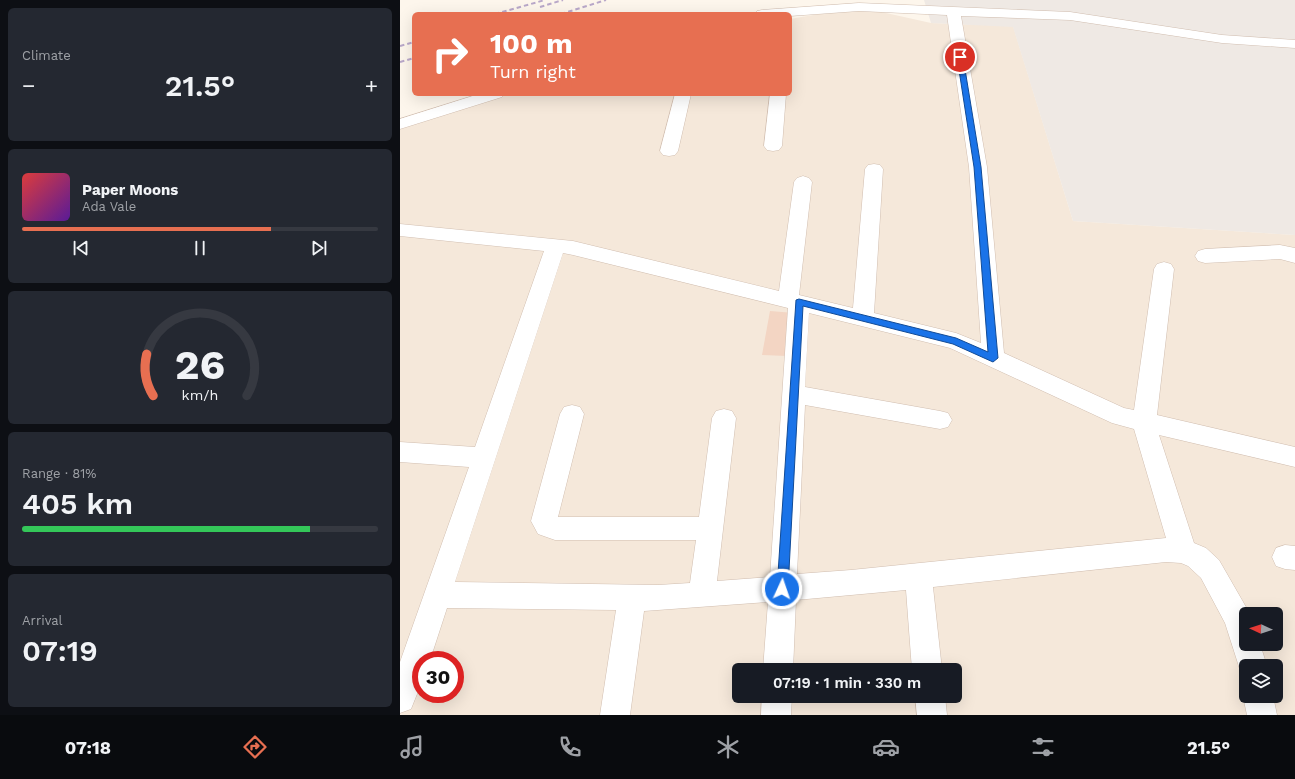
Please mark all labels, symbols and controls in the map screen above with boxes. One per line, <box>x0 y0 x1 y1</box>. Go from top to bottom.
text: 100 m <box>490 27 573 60</box>
icon: right <box>424 28 476 80</box>
pin <box>943 40 977 74</box>
icon: arrive <box>949 46 971 68</box>
text: Climate <box>22 48 71 63</box>
text: Turn right <box>490 61 576 82</box>
text: 21.5° <box>165 68 235 103</box>
text: − <box>22 73 35 98</box>
text: + <box>365 73 378 98</box>
text: Paper Moons <box>82 181 178 199</box>
text: Ada Vale <box>82 199 136 214</box>
icon: previous <box>70 237 92 259</box>
icon: pause <box>189 237 211 259</box>
icon: next <box>308 237 330 259</box>
text: 26 <box>175 339 225 388</box>
text: km/h <box>182 386 218 402</box>
text: Range · 81% <box>22 466 96 481</box>
text: 405 km <box>22 486 133 521</box>
position arrow <box>761 568 803 610</box>
north arrow <box>1239 607 1283 651</box>
map controls <box>1239 607 1283 703</box>
text: Arrival <box>22 613 63 628</box>
text: 07:19 <box>22 633 98 668</box>
speed limit sign: 30 <box>412 651 464 703</box>
button: layers <box>1239 659 1283 703</box>
text: 07:19 · 1 min · 330 m <box>773 674 921 692</box>
icon: directions <box>241 733 269 761</box>
icon: music <box>398 733 426 761</box>
icon: phone <box>556 733 584 761</box>
icon: climate <box>714 733 742 761</box>
icon: car <box>872 733 900 761</box>
icon: filters <box>1029 733 1057 761</box>
text: 07:18 <box>65 737 111 758</box>
text: 21.5° <box>1187 737 1230 758</box>

